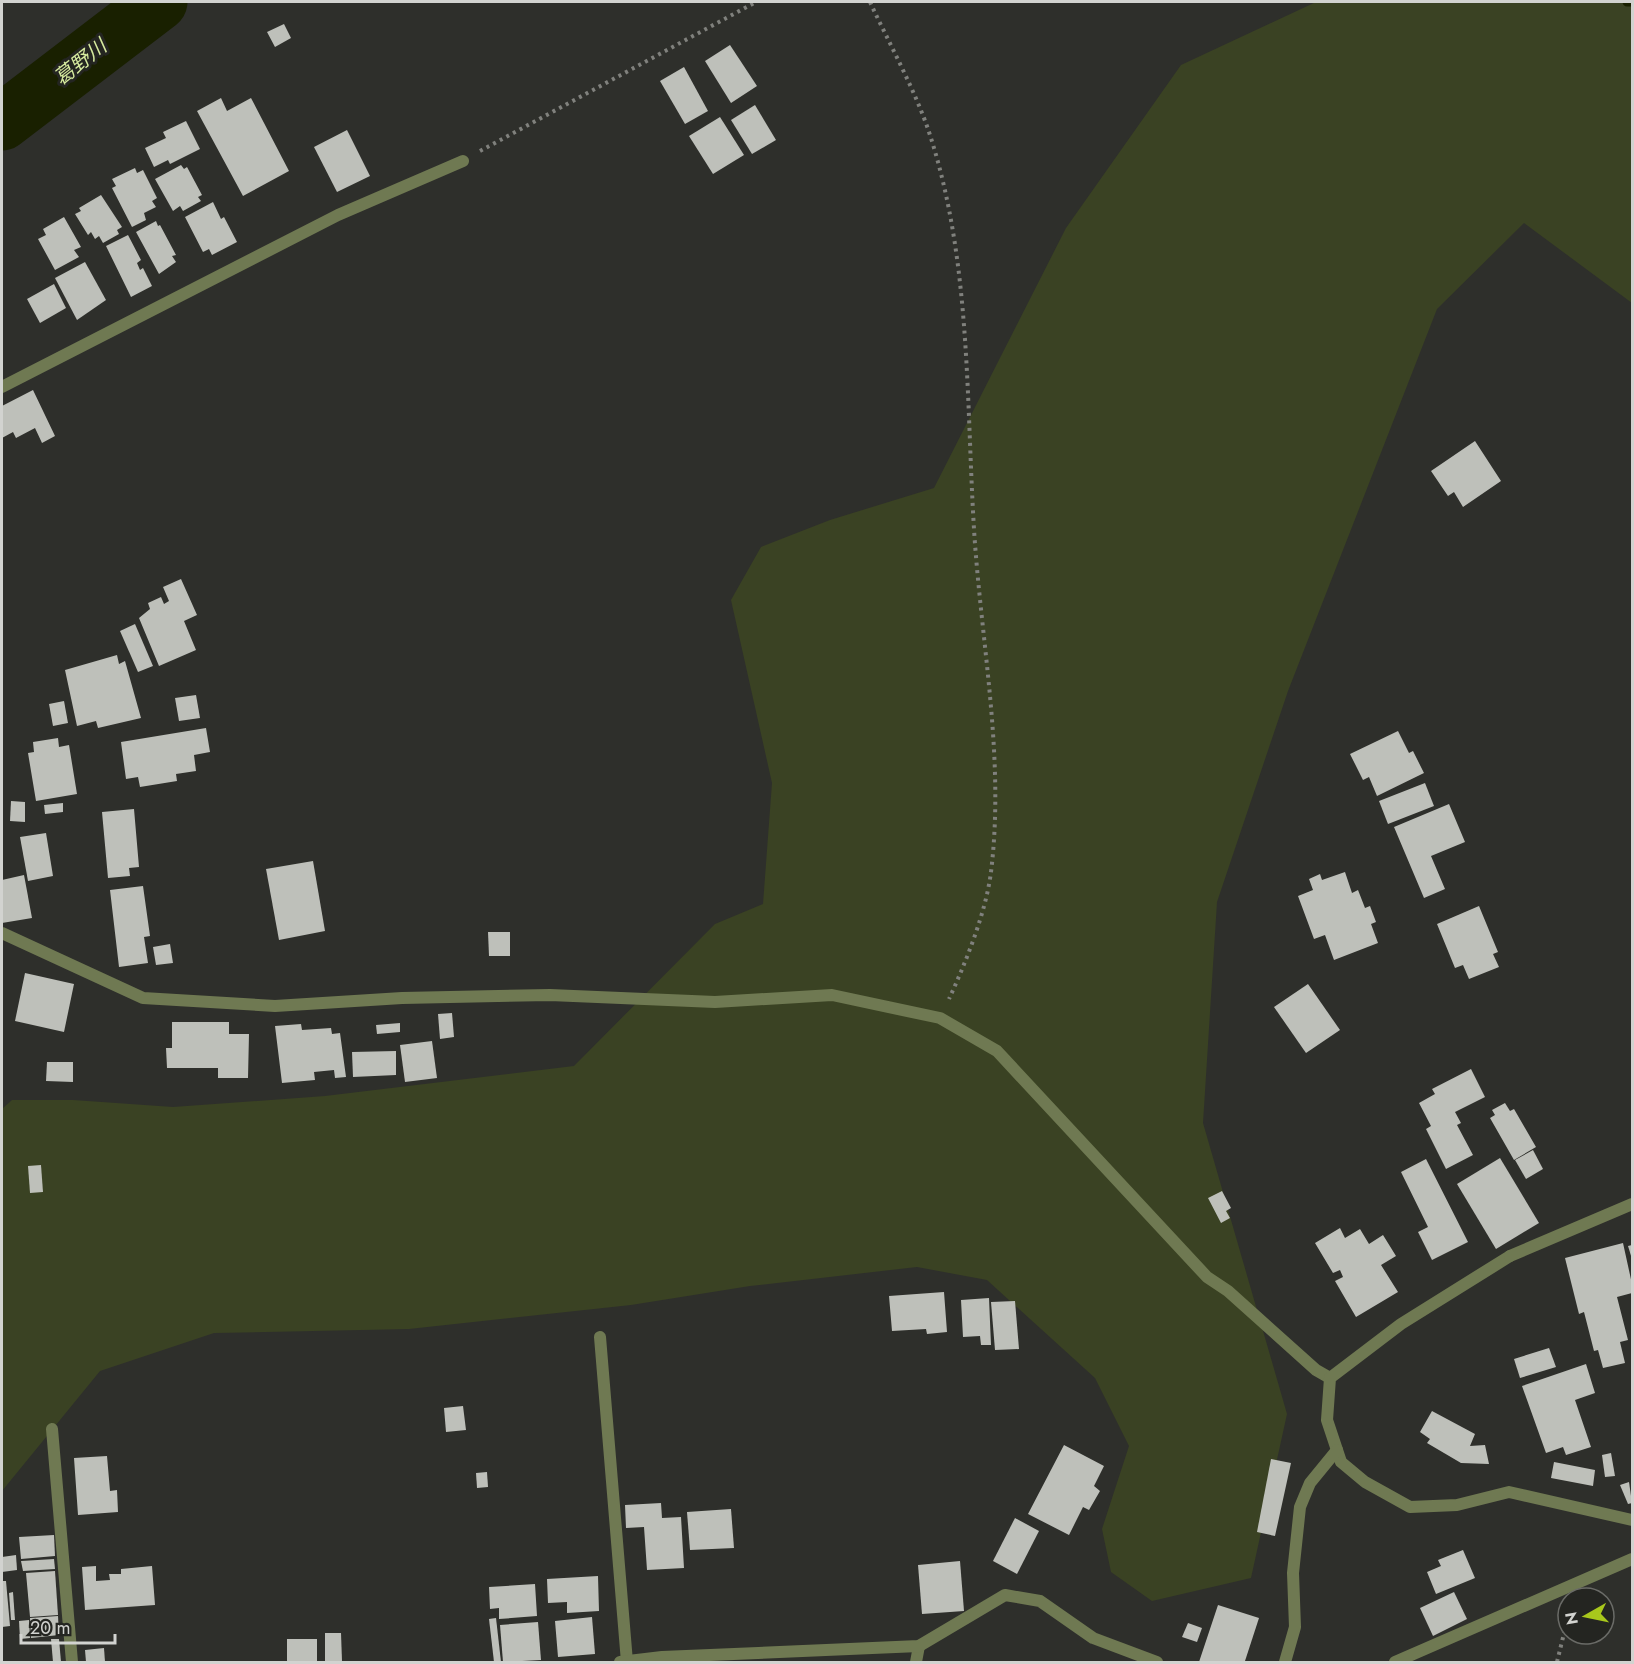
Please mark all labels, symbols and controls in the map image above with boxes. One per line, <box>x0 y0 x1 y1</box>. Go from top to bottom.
water label: 葛野川 <box>48 31 114 92</box>
north arrow <box>1556 1586 1616 1646</box>
scale bar <box>21 1607 116 1645</box>
text: N <box>1559 1610 1584 1626</box>
text: 20 m <box>30 1615 70 1641</box>

